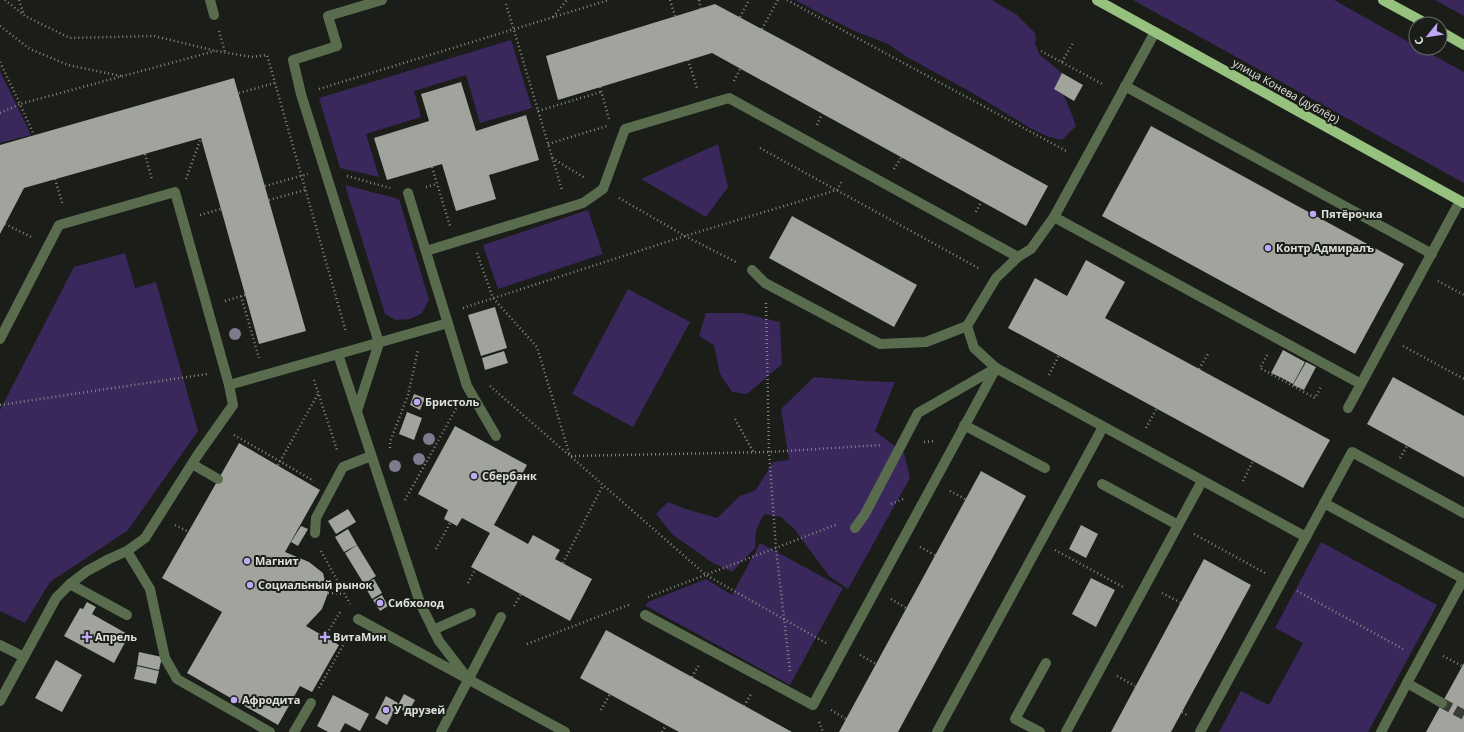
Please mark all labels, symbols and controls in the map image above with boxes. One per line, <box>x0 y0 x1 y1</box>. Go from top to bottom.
north arrow <box>1408 16 1448 56</box>
text: С <box>1411 34 1427 48</box>
street label: улица Конева (дублёр) <box>1230 55 1343 126</box>
place label: Пятёрочка <box>1321 206 1383 221</box>
marker: Пятёрочка <box>1308 209 1318 219</box>
place label: Контр Адмиралъ <box>1276 240 1374 255</box>
marker: Контр Адмиралъ <box>1263 243 1273 253</box>
place label: Бристоль <box>425 394 480 409</box>
marker: Бристоль <box>412 397 422 407</box>
place label: Сбербанк <box>482 468 537 483</box>
marker: Сбербанк <box>469 471 479 481</box>
place label: Магнит <box>255 553 299 568</box>
marker: Магнит <box>242 556 252 566</box>
place label: Социальный рынок <box>258 577 373 592</box>
marker: Социальный рынок <box>245 580 255 590</box>
place label: Сибхолод <box>388 595 445 610</box>
marker: Сибхолод <box>375 598 385 608</box>
place label: Апрель <box>95 629 137 644</box>
place label: ВитаМин <box>333 629 387 644</box>
marker: Апрель <box>82 632 92 642</box>
marker: ВитаМин <box>320 632 330 642</box>
place label: Афродита <box>242 692 300 707</box>
marker: Афродита <box>229 695 239 705</box>
place label: У друзей <box>394 702 445 717</box>
marker: У друзей <box>381 705 391 715</box>

